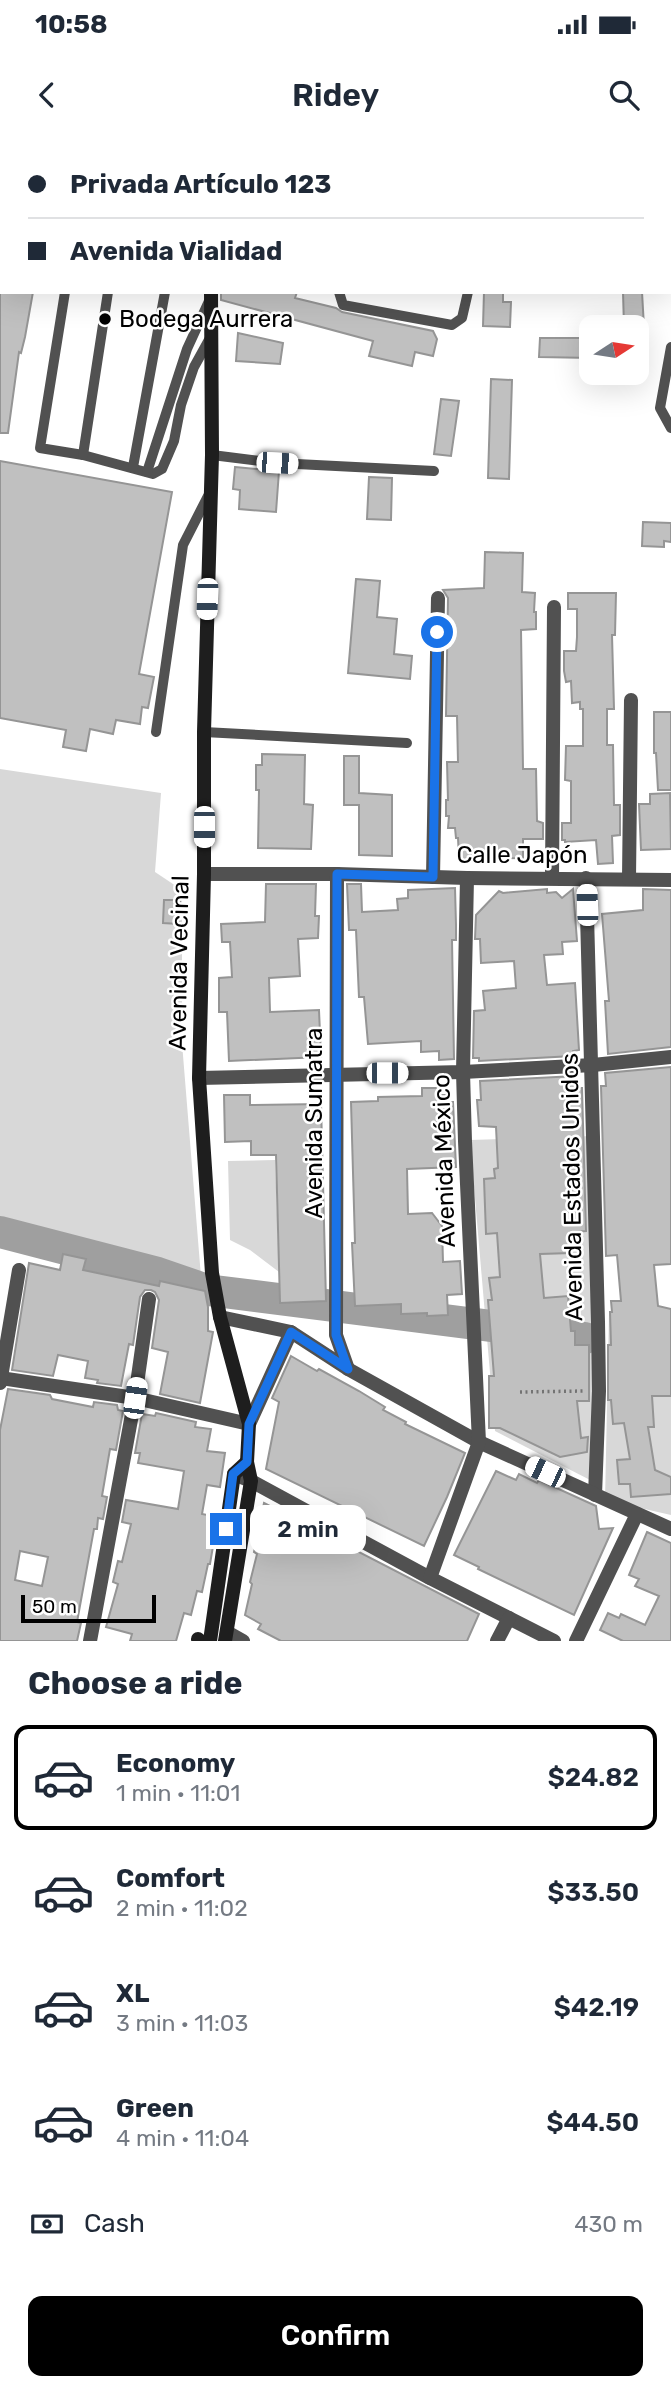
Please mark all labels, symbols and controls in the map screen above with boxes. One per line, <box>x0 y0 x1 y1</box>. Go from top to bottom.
text: 10:58 <box>35 9 108 40</box>
icon: back <box>28 76 66 114</box>
text: Ridey <box>292 76 379 114</box>
icon: search <box>605 76 643 114</box>
text: Privada Artículo 123 <box>70 169 332 200</box>
text: Avenida Vialidad <box>70 236 282 267</box>
place label: Bodega Aurrera <box>119 305 293 333</box>
marker: Bodega Aurrera <box>97 311 113 327</box>
north arrow <box>579 315 649 385</box>
map controls <box>579 315 649 385</box>
car <box>256 451 299 475</box>
car <box>196 578 219 620</box>
route start <box>421 616 453 648</box>
car <box>194 806 215 848</box>
street label: Calle Japón <box>456 841 588 869</box>
street label: Avenida Vecinal <box>163 875 195 1051</box>
car <box>576 884 599 926</box>
street label: Avenida Sumatra <box>300 1028 328 1218</box>
street label: Avenida Estados Unidos <box>556 1053 588 1321</box>
car <box>367 1063 409 1084</box>
street label: Avenida México <box>427 1074 461 1248</box>
car <box>122 1376 149 1420</box>
car <box>522 1454 569 1490</box>
callout: 2 min <box>250 1504 366 1554</box>
route end <box>210 1513 242 1545</box>
text: 2 min <box>277 1515 339 1543</box>
scale bar <box>21 1592 156 1624</box>
text: 50 m <box>32 1595 77 1618</box>
text: Choose a ride <box>28 1664 242 1702</box>
icon: car <box>32 1746 95 1809</box>
text: Economy <box>116 1748 235 1779</box>
text: $24.82 <box>548 1762 639 1793</box>
text: 1 min · 11:01 <box>116 1779 240 1807</box>
icon: car <box>32 1861 95 1924</box>
text: Comfort <box>116 1863 225 1894</box>
text: $33.50 <box>548 1877 639 1908</box>
text: 2 min · 11:02 <box>116 1894 248 1922</box>
icon: car <box>32 1976 95 2039</box>
text: XL <box>116 1978 149 2009</box>
text: $42.19 <box>554 1992 639 2023</box>
text: 3 min · 11:03 <box>116 2009 248 2037</box>
icon: car <box>32 2091 95 2154</box>
text: Green <box>116 2093 194 2124</box>
text: $44.50 <box>547 2107 639 2138</box>
text: 4 min · 11:04 <box>116 2124 249 2152</box>
icon: cash <box>28 2205 66 2243</box>
text: Cash <box>84 2208 145 2239</box>
text: 430 m <box>574 2210 643 2238</box>
button: Confirm <box>28 2296 643 2376</box>

